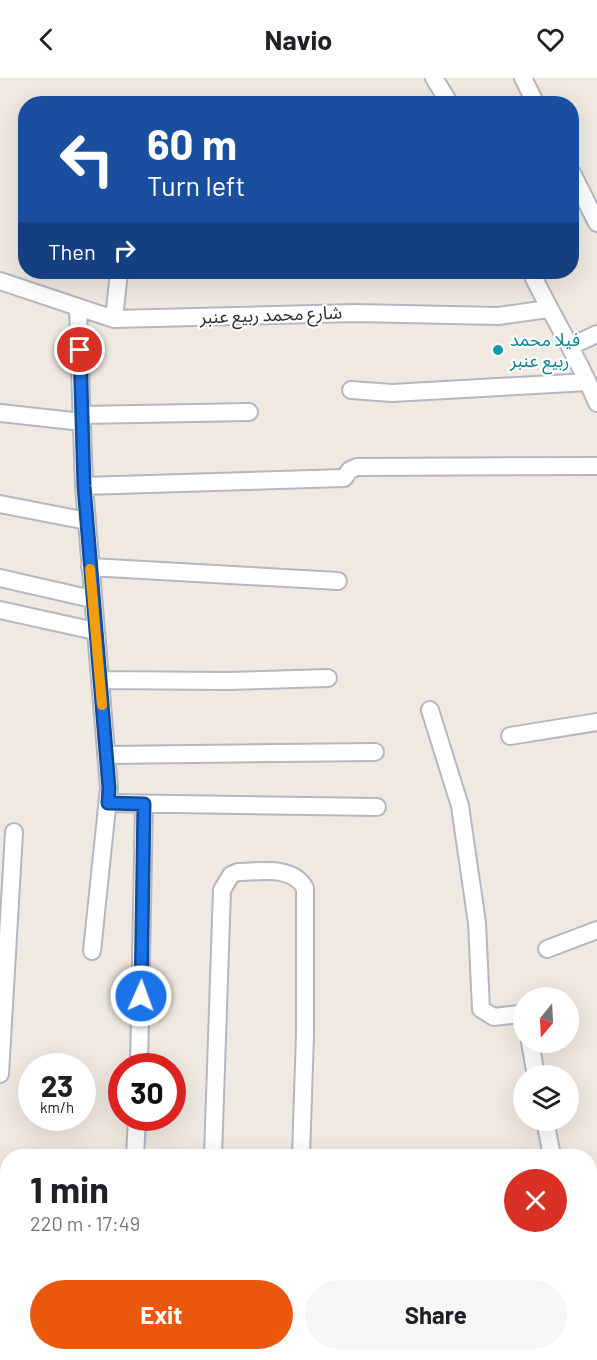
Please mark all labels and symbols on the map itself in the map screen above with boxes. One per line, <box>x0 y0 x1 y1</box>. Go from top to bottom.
street label: شارع محمد ربيع عنبر <box>198 301 343 332</box>
pin <box>54 324 105 375</box>
place label: فيلا محمد ربيع عنبر <box>509 328 580 375</box>
marker: فيلا محمد ربيع عنبر <box>491 343 505 357</box>
position arrow <box>109 964 173 1028</box>
north arrow <box>513 987 579 1053</box>
speed limit sign: 30 <box>108 1053 186 1131</box>

